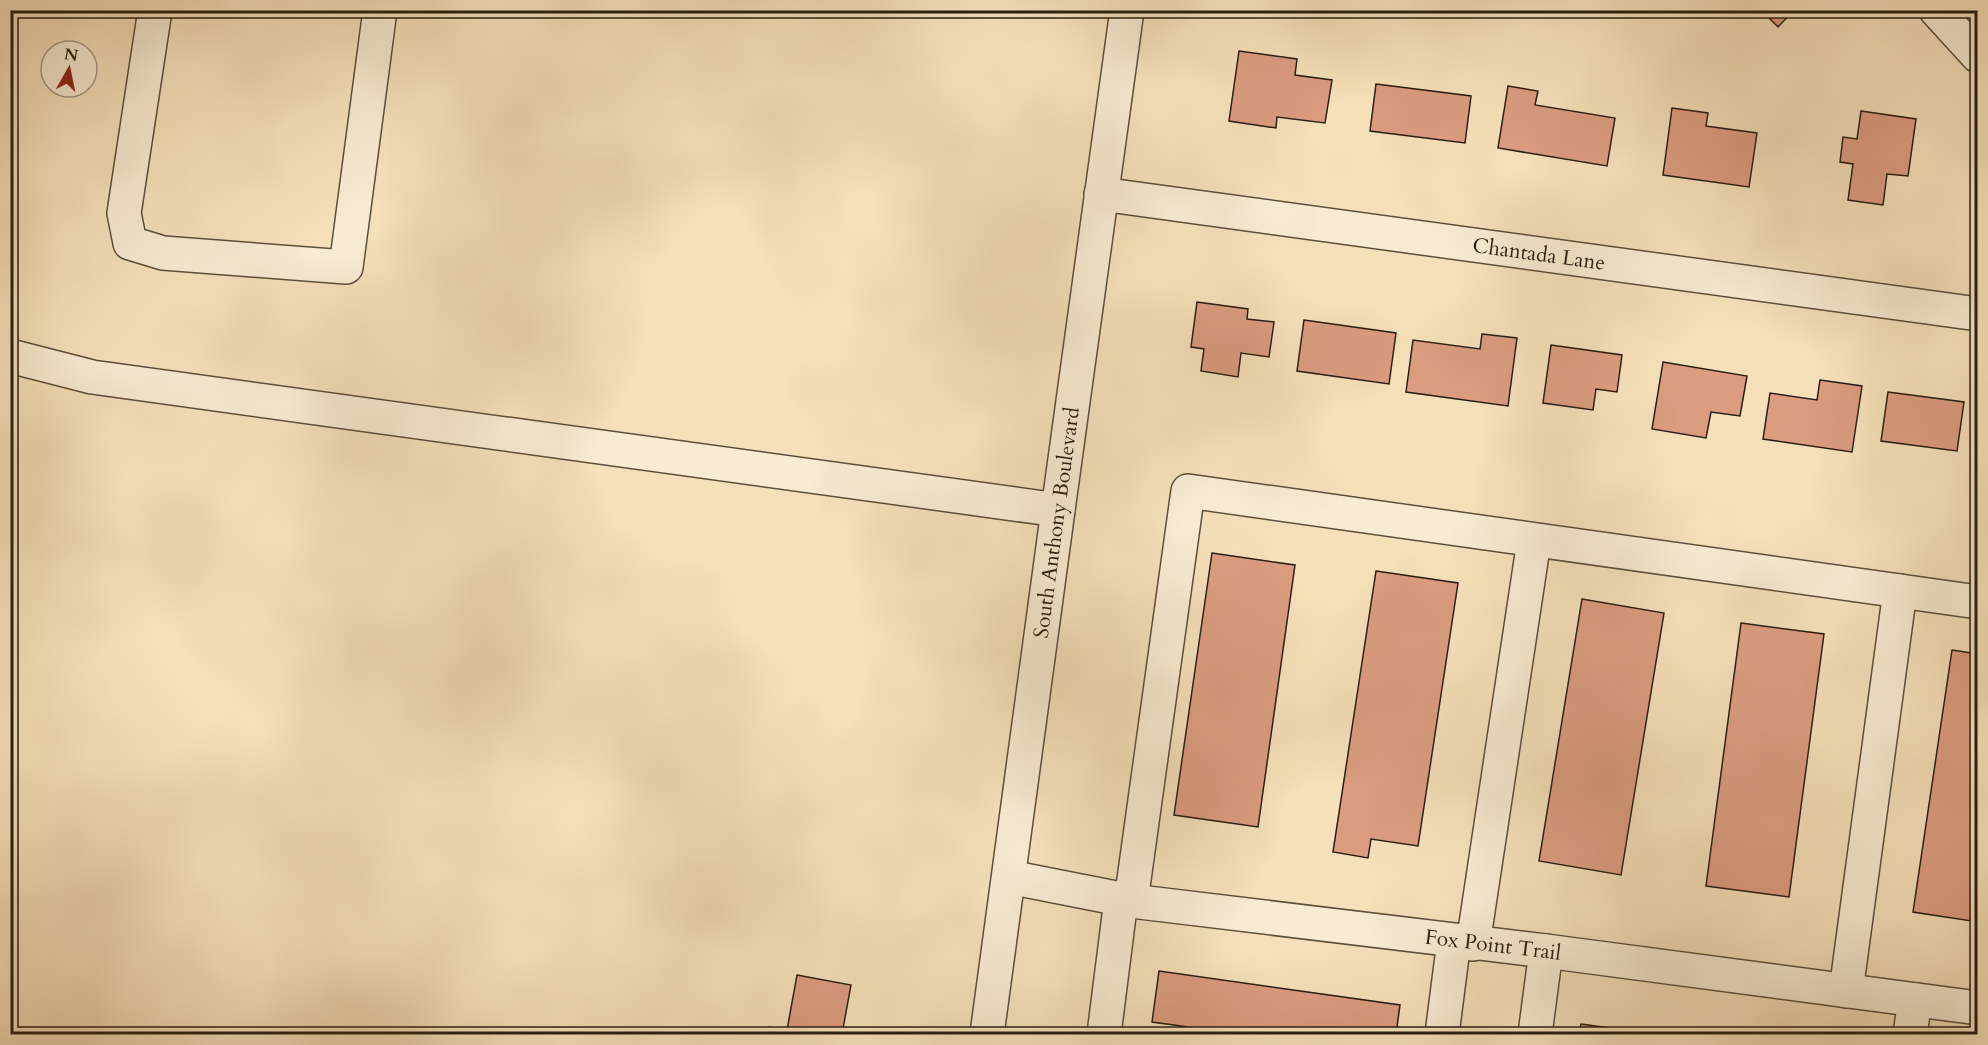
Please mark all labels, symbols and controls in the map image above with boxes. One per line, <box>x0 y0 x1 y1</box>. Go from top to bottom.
north arrow <box>39 39 99 99</box>
text: N <box>63 43 80 67</box>
street label: Chantada Lane <box>1471 231 1607 278</box>
street label: South Anthony Boulevard <box>1027 405 1087 640</box>
street label: Fox Point Trail <box>1423 923 1563 968</box>

